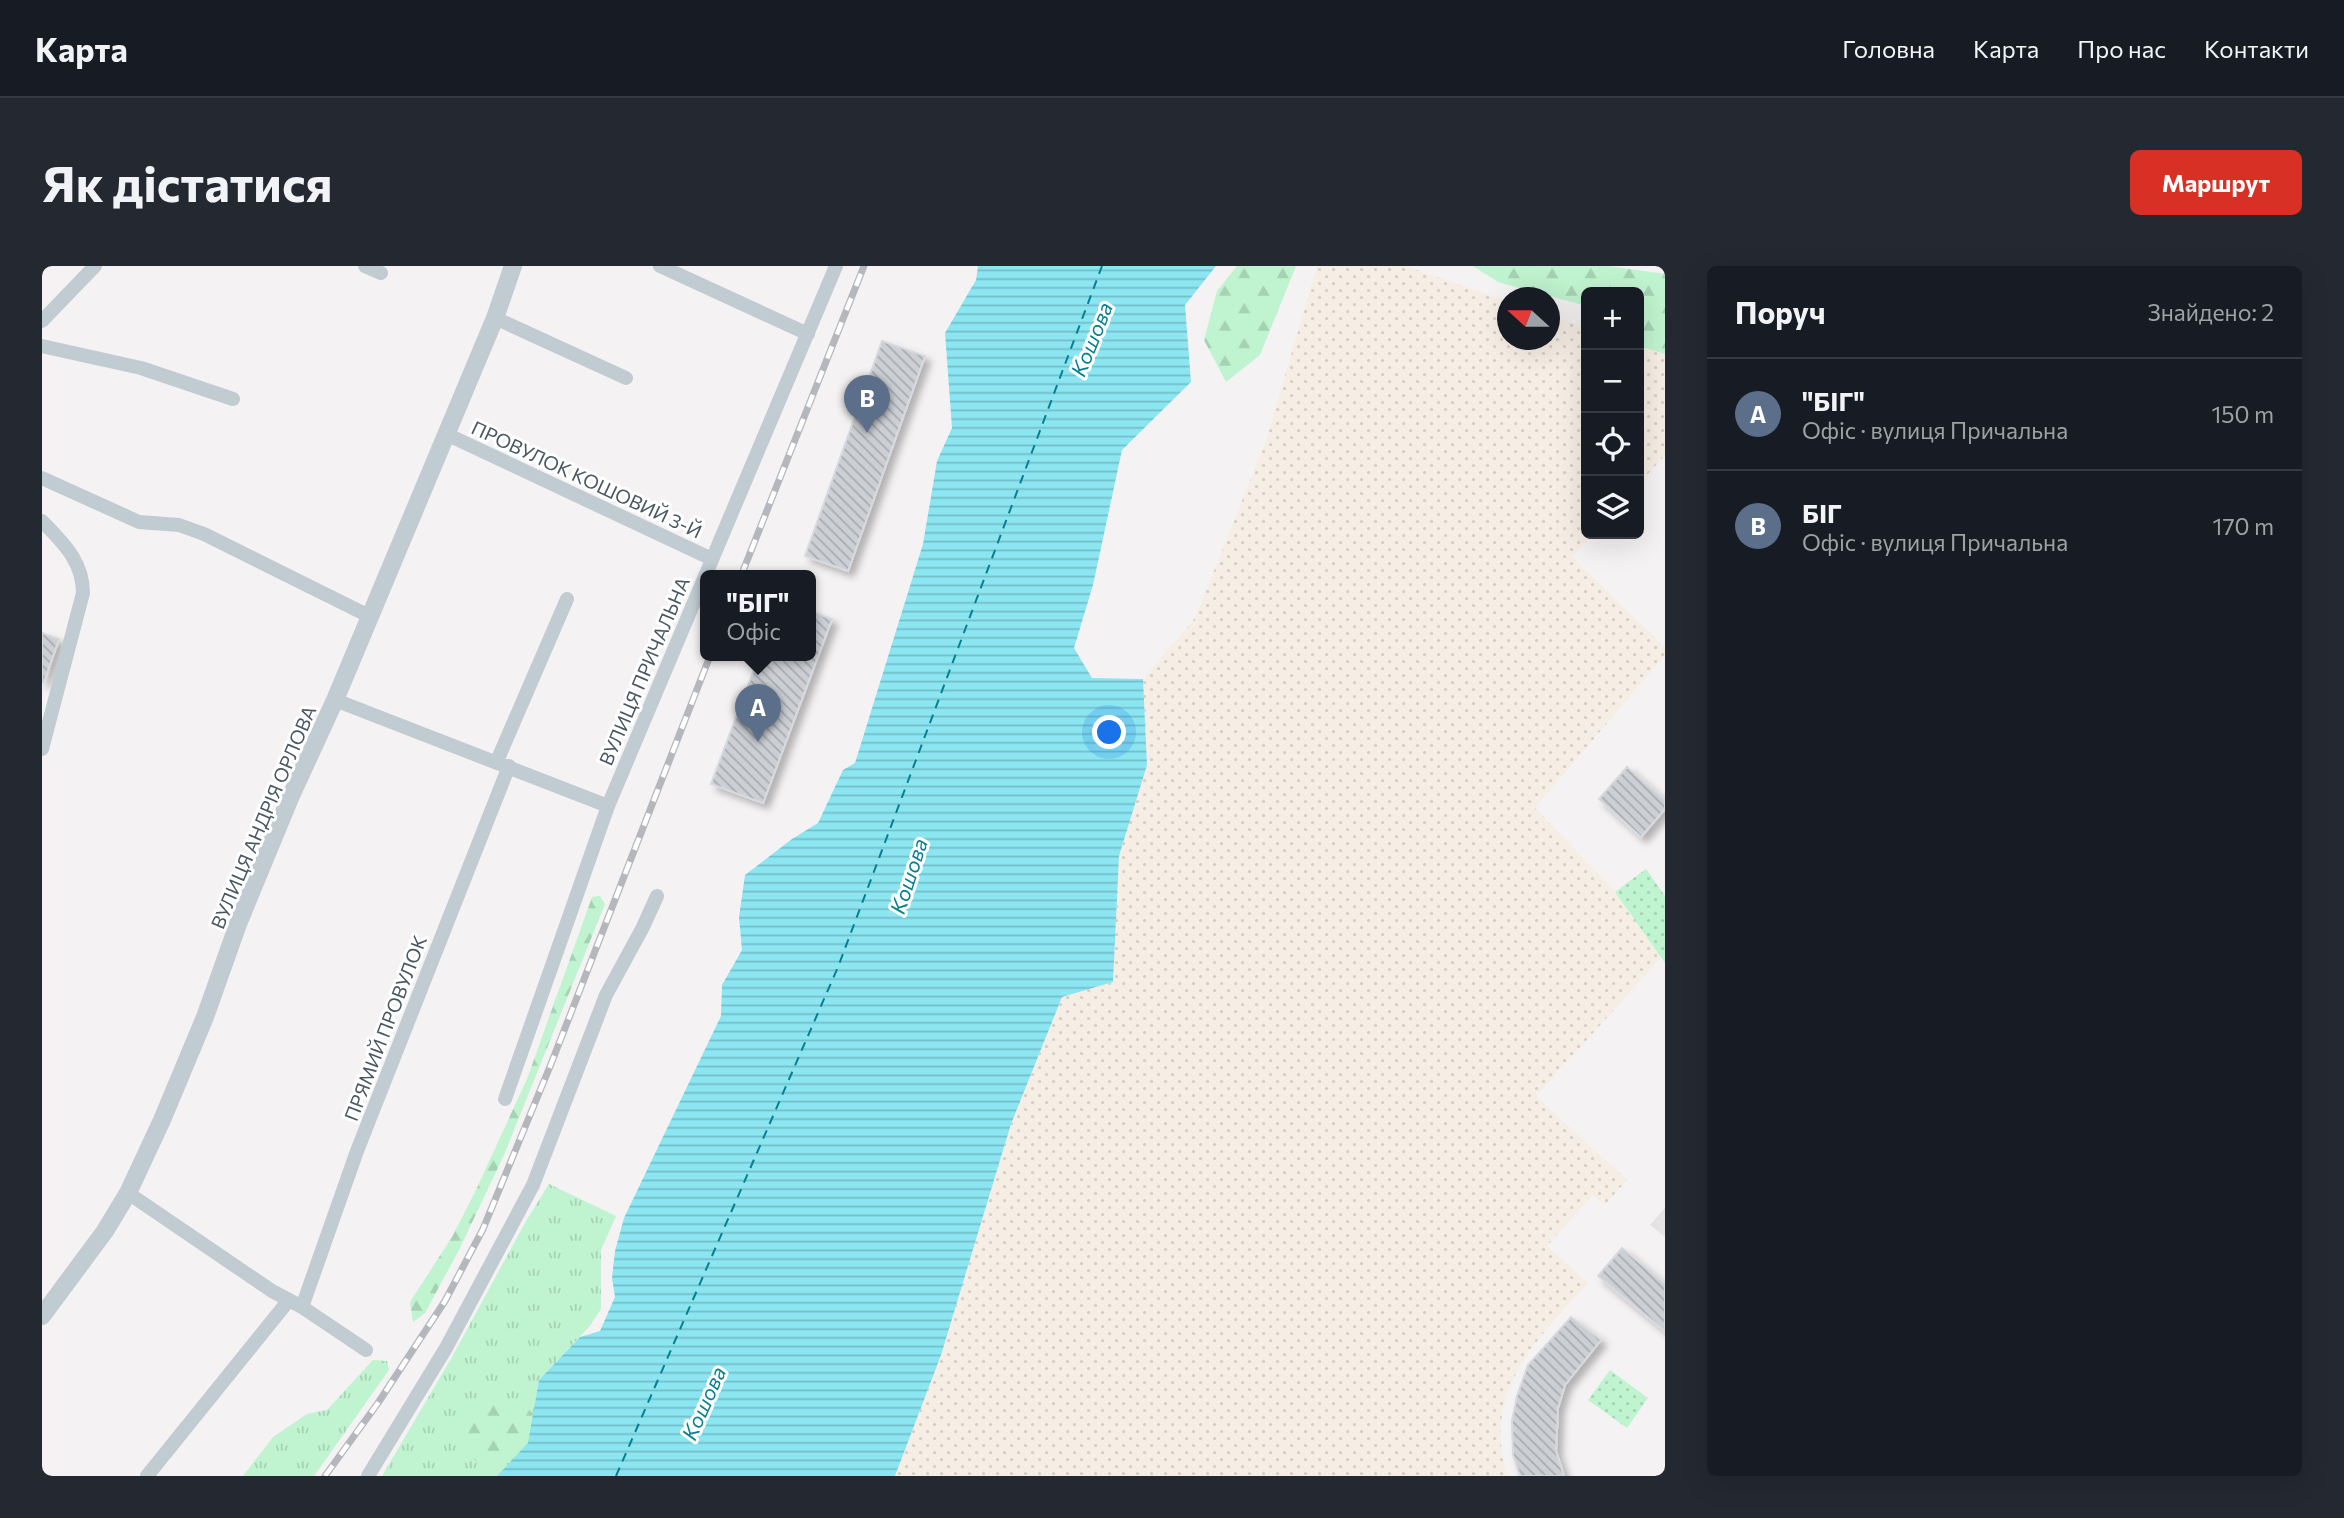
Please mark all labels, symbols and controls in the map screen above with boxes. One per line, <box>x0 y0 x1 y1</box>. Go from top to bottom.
text: Карта <box>35 28 128 69</box>
text: Головна <box>1842 34 1935 63</box>
text: Карта <box>1973 34 2039 63</box>
text: Про нас <box>2077 34 2166 63</box>
text: Контакти <box>2204 34 2309 63</box>
button: Маршрут <box>2130 150 2302 215</box>
text: Як дістатися <box>42 152 333 212</box>
north arrow <box>1497 287 1560 350</box>
map controls <box>1581 287 1644 539</box>
button: + <box>1581 287 1644 350</box>
text: Поруч <box>1735 293 1826 330</box>
water label: Кошова <box>1065 298 1117 380</box>
text: Знайдено: 2 <box>2148 298 2274 326</box>
button: − <box>1581 350 1644 413</box>
pin: B <box>844 375 890 433</box>
text: "БІГ" <box>1802 385 1865 416</box>
text: A <box>1750 400 1766 428</box>
text: 150 m <box>2211 400 2274 428</box>
button: locate <box>1581 413 1644 476</box>
street label: ПРОВУЛОК КОШОВИЙ 3-Й <box>468 415 706 543</box>
text: Офіс · вулиця Причальна <box>1802 416 2068 444</box>
button: layers <box>1581 476 1644 539</box>
text: БІГ <box>1802 497 1842 528</box>
text: B <box>1750 512 1766 540</box>
text: 170 m <box>2213 512 2274 540</box>
text: Офіс · вулиця Причальна <box>1802 528 2068 556</box>
popup <box>700 570 816 661</box>
street label: ВУЛИЦЯ ПРИЧАЛЬНА <box>594 573 694 769</box>
text: "БІГ" <box>727 586 789 617</box>
text: Офіс <box>727 617 781 645</box>
pin: A <box>735 684 781 742</box>
street label: ВУЛИЦЯ АНДРІЯ ОРЛОВА <box>206 702 320 932</box>
your location <box>1092 715 1126 749</box>
water label: Кошова <box>884 835 932 917</box>
street label: ПРЯМИЙ ПРОВУЛОК <box>339 932 431 1124</box>
water label: Кошова <box>676 1362 730 1444</box>

